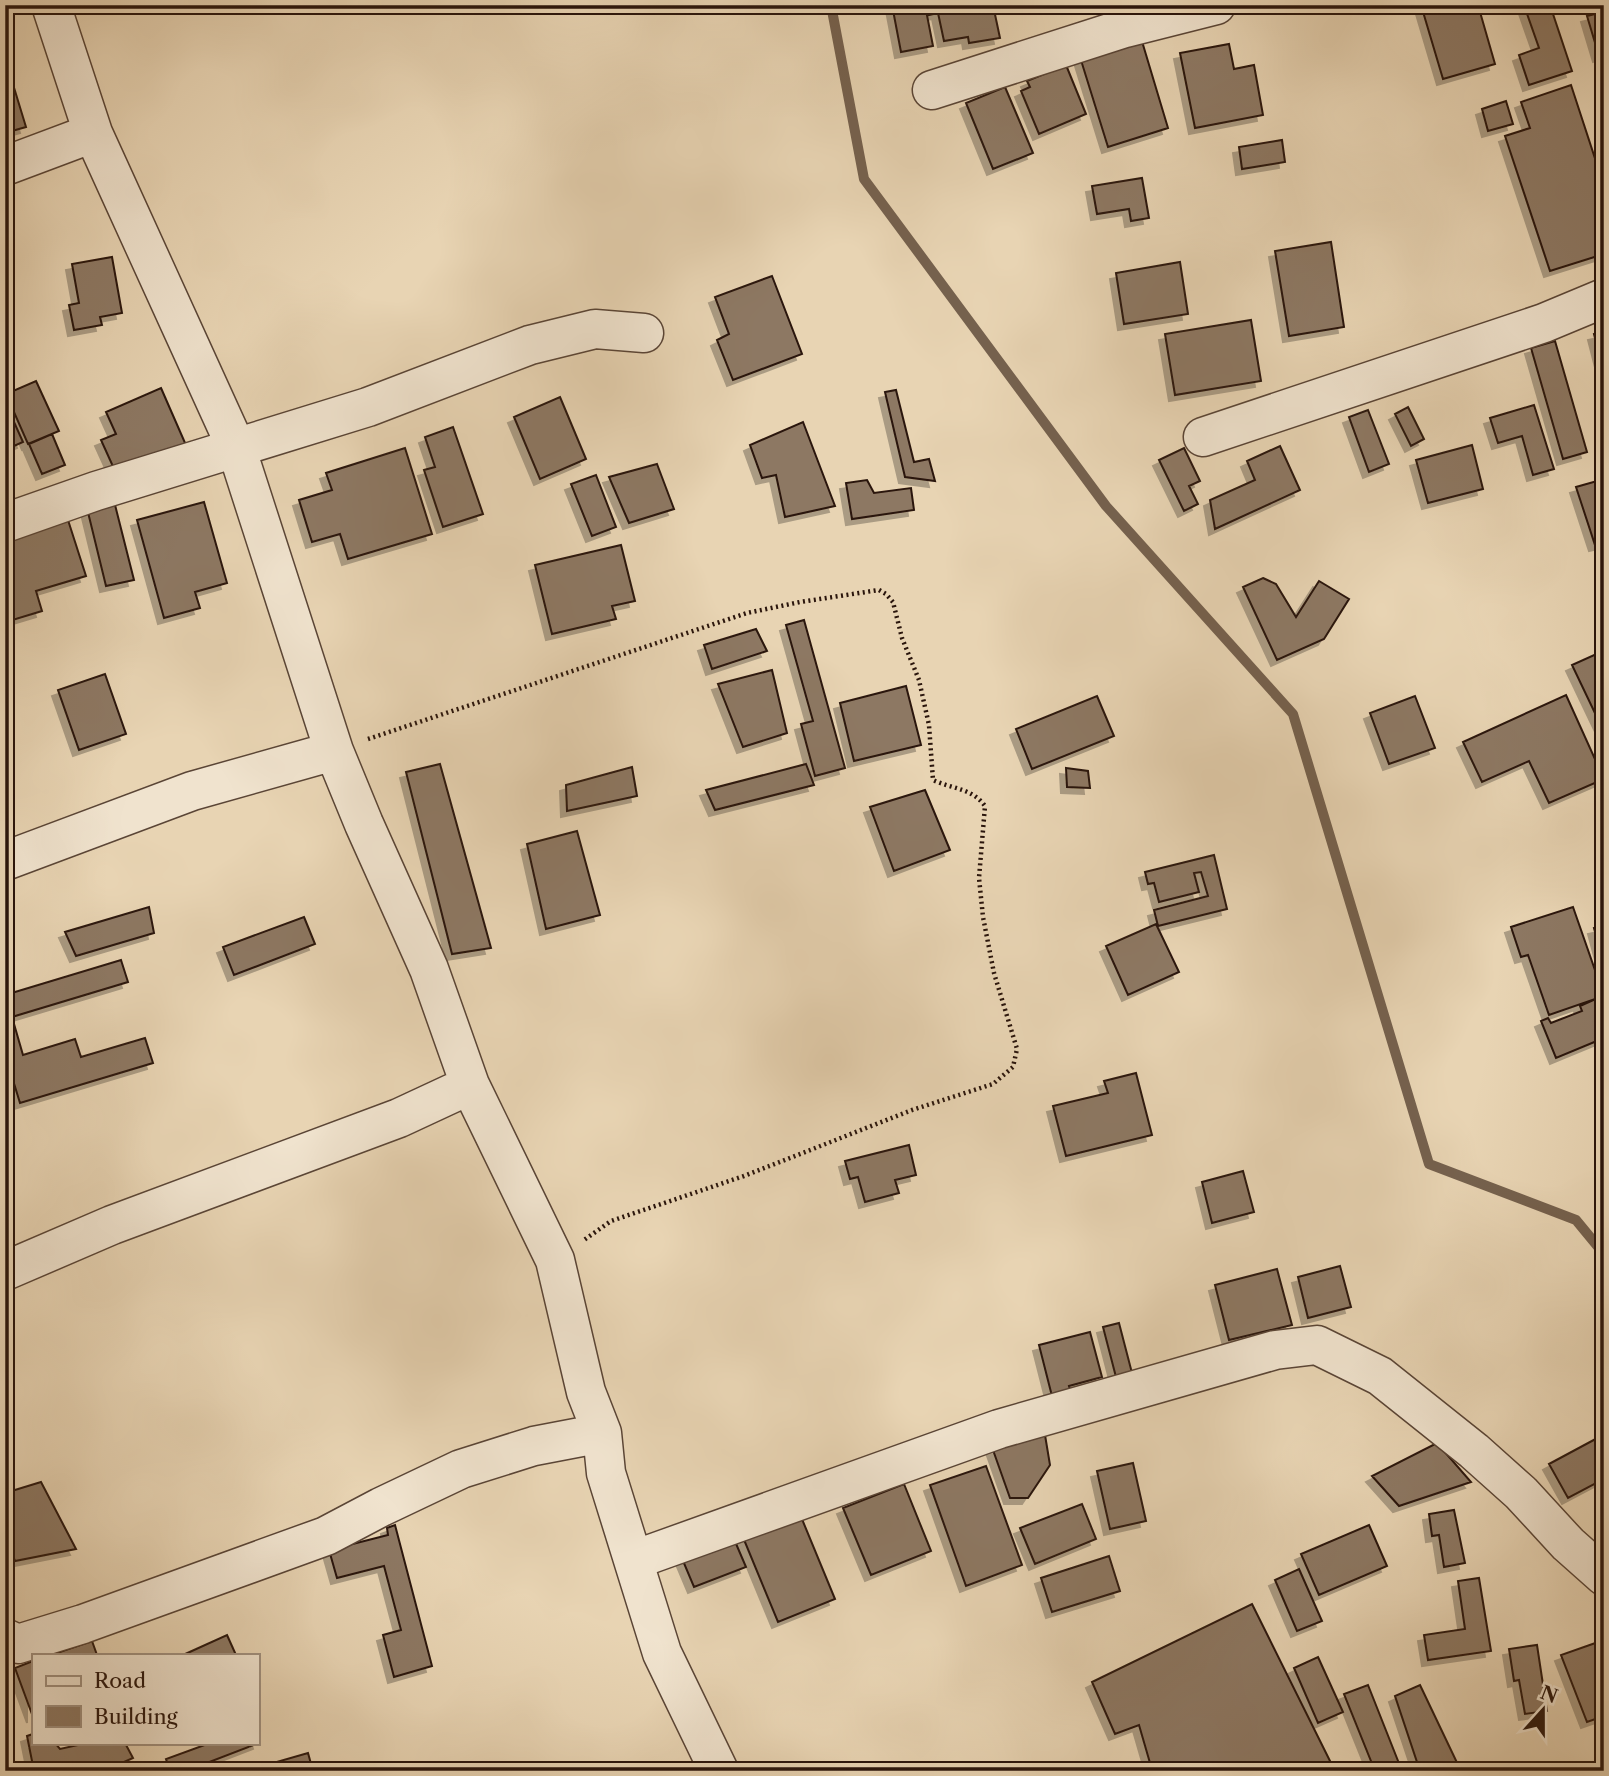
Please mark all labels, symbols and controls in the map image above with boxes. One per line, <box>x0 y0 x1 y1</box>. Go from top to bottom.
legend <box>32 1654 259 1744</box>
text: Road <box>94 1668 146 1693</box>
north arrow <box>1508 1674 1578 1744</box>
text: N <box>1537 1681 1561 1708</box>
text: Building <box>94 1704 179 1729</box>

